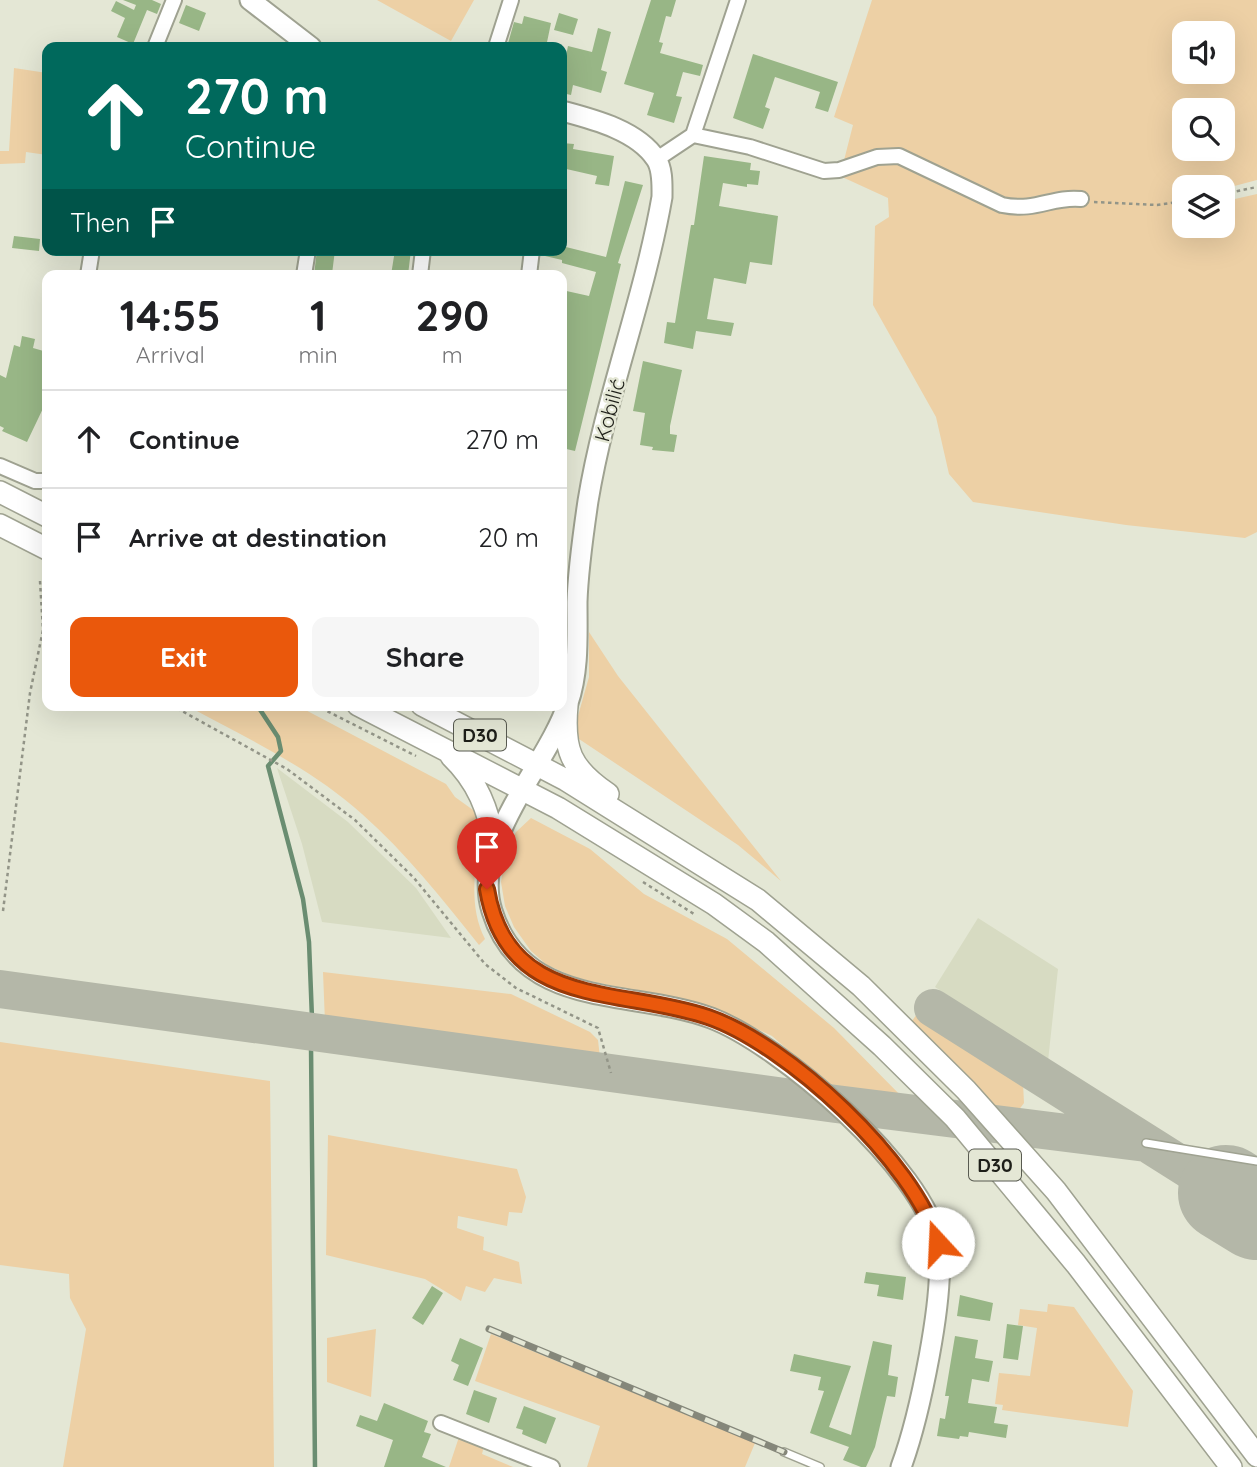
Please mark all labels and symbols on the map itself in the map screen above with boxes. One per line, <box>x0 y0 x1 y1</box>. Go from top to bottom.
street label: Kobilić <box>588 376 630 444</box>
road number: D30 <box>454 720 506 750</box>
pin <box>457 817 517 889</box>
road number: D30 <box>969 1149 1021 1180</box>
position arrow <box>901 1206 975 1280</box>

